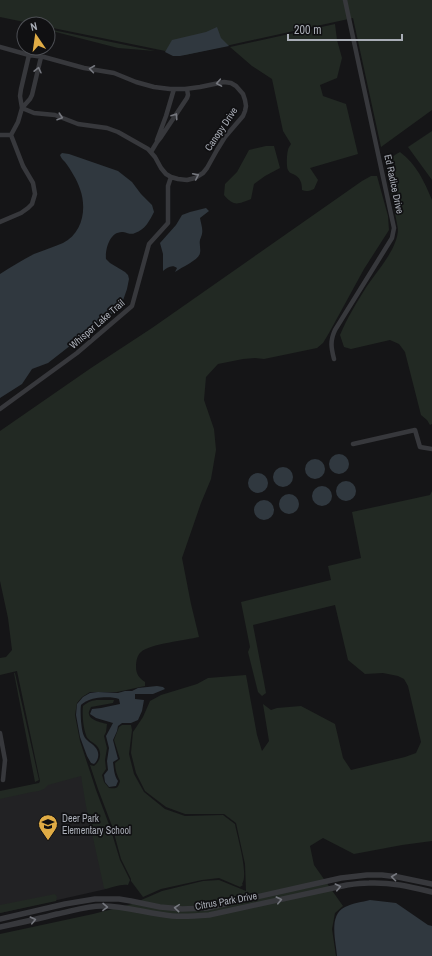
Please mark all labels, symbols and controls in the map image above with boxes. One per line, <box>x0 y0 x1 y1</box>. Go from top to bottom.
north arrow <box>16 16 56 56</box>
scale bar <box>288 16 402 42</box>
text: N <box>29 19 38 34</box>
text: 200 m <box>294 22 321 38</box>
one-way arrow <box>89 65 95 74</box>
one-way arrow <box>33 67 41 73</box>
one-way arrow <box>215 79 222 87</box>
street label: Canopy Drive <box>202 104 241 153</box>
one-way arrow <box>56 112 63 121</box>
one-way arrow <box>170 114 177 121</box>
street label: Ed Radice Drive <box>381 153 407 215</box>
one-way arrow <box>192 173 199 181</box>
street label: Whisper Lake Trail <box>67 296 127 351</box>
place label: Deer Park Elementary School <box>62 812 131 837</box>
school or university icon: Deer Park Elementary School <box>37 813 59 841</box>
one-way arrow <box>391 872 397 881</box>
one-way arrow <box>334 883 341 891</box>
street label: Citrus Park Drive <box>194 889 259 913</box>
one-way arrow <box>276 896 282 904</box>
one-way arrow <box>102 903 108 911</box>
one-way arrow <box>174 904 180 913</box>
one-way arrow <box>30 916 37 924</box>

